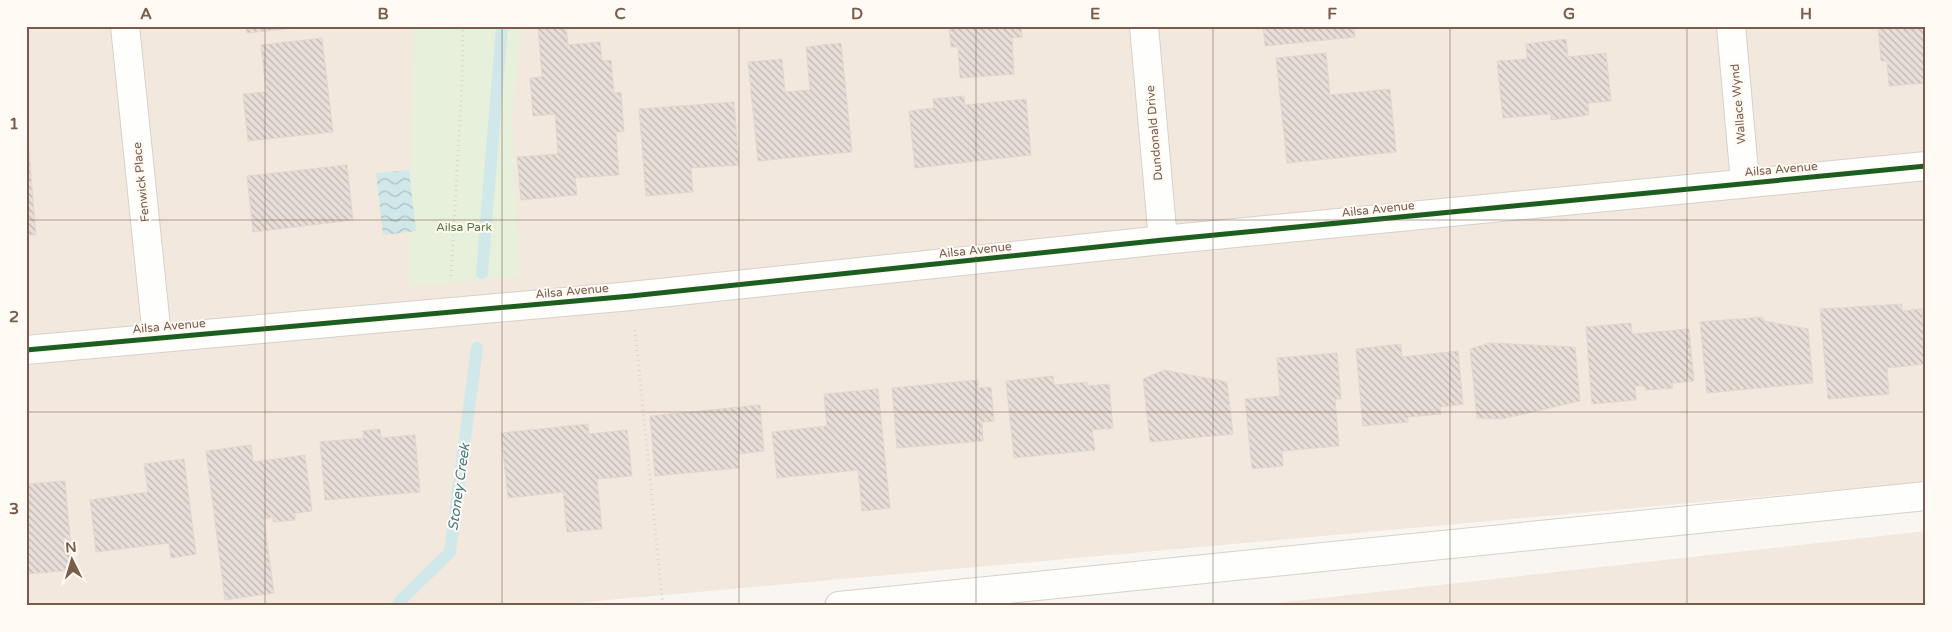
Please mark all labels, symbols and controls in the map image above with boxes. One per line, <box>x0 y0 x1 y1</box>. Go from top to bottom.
text: A <box>140 4 152 24</box>
text: B <box>377 4 389 24</box>
text: C <box>614 4 626 24</box>
text: D <box>851 4 863 24</box>
text: E <box>1090 4 1100 24</box>
text: F <box>1327 4 1337 24</box>
text: G <box>1563 4 1575 24</box>
text: H <box>1800 4 1812 24</box>
street label: Wallace Wynd <box>1728 63 1748 145</box>
street label: Dundonald Drive <box>1143 85 1165 181</box>
text: 1 <box>9 114 19 134</box>
street label: Fenwick Place <box>130 141 152 223</box>
street label: Ailsa Avenue <box>1744 159 1818 179</box>
street label: Ailsa Avenue <box>1341 198 1415 220</box>
park label: Ailsa Park <box>436 220 493 234</box>
street label: Ailsa Avenue <box>938 239 1012 261</box>
street label: Ailsa Avenue <box>535 281 609 301</box>
text: 2 <box>9 307 19 327</box>
street label: Ailsa Avenue <box>132 316 206 336</box>
water label: Stoney Creek <box>444 441 474 532</box>
text: 3 <box>9 499 19 519</box>
north arrow <box>48 534 98 584</box>
text: N <box>65 539 77 557</box>

